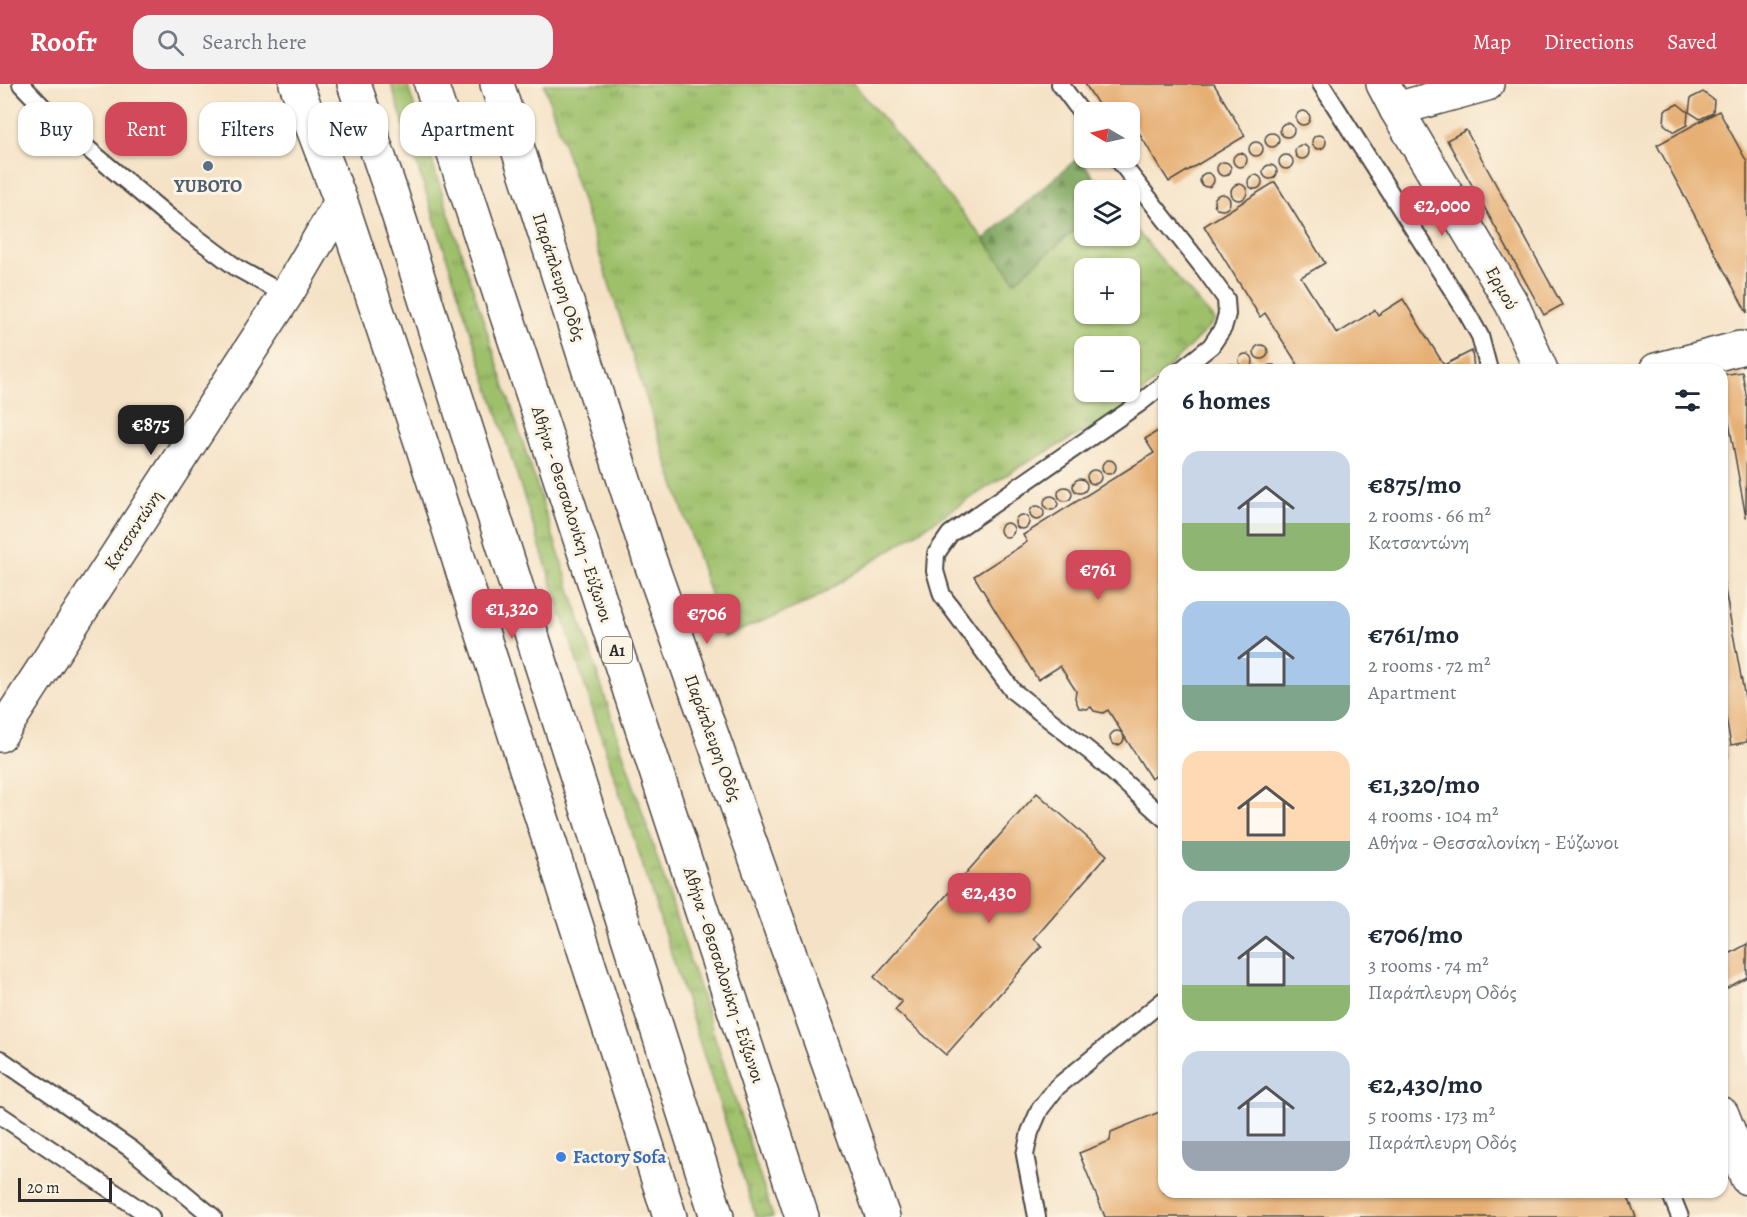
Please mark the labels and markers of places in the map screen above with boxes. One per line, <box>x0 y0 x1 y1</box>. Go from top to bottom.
marker: YUBOTO <box>201 159 215 173</box>
place label: YUBOTO <box>173 174 242 198</box>
pin: €2,000 <box>1393 186 1491 237</box>
pin: €875 <box>115 405 187 456</box>
pin: €761 <box>1062 550 1134 601</box>
pin: €1,320 <box>463 589 561 640</box>
pin: €706 <box>671 594 743 645</box>
pin: €2,430 <box>940 873 1038 924</box>
place label: Factory Sofa <box>573 1145 666 1169</box>
marker: Factory Sofa <box>554 1150 568 1164</box>

